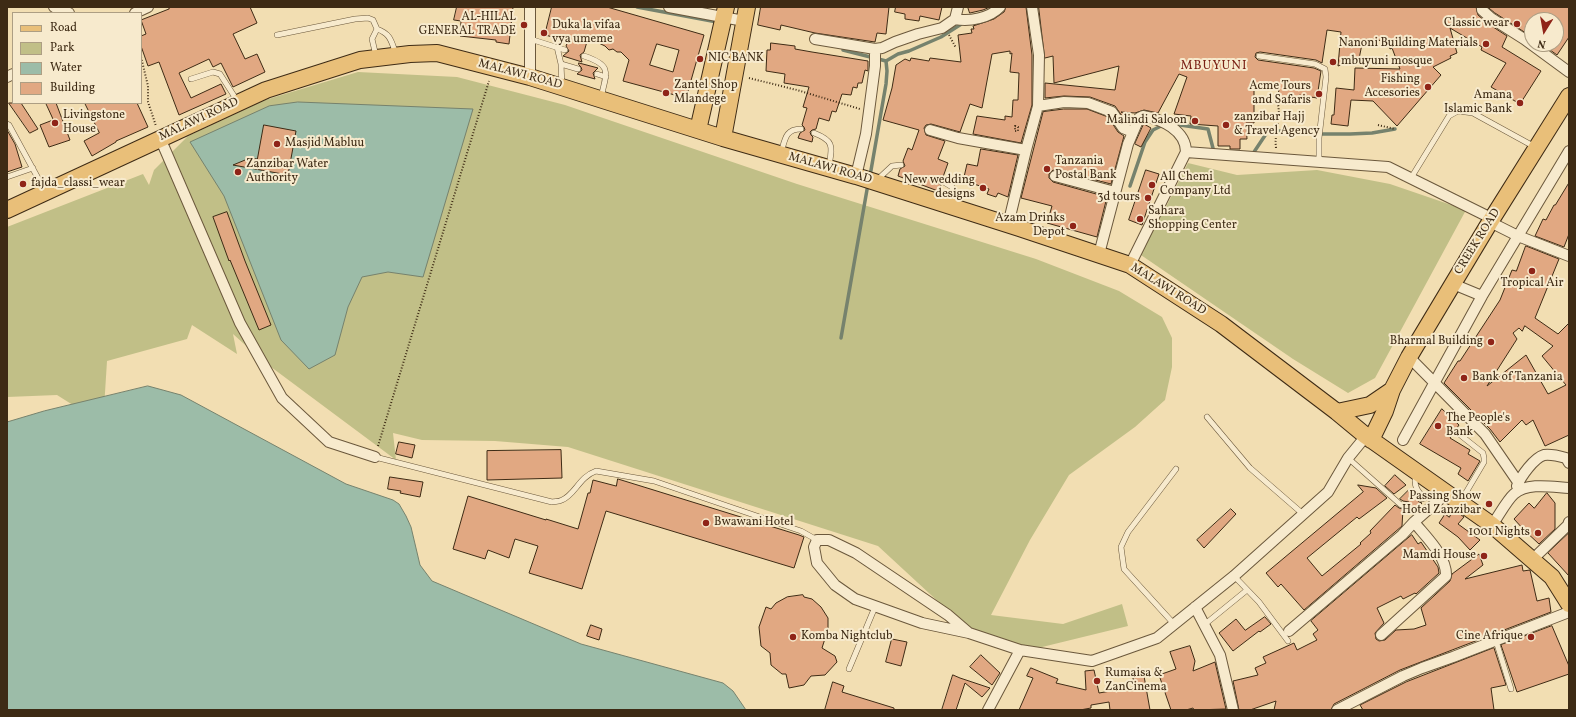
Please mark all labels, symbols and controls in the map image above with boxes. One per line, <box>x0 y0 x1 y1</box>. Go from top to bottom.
place label: AL-HILAL GENERAL TRADE <box>419 11 516 39</box>
legend <box>12 12 142 104</box>
north arrow <box>1524 12 1564 52</box>
place label: Classic wear <box>1444 17 1509 31</box>
place label: Duka la vifaa vya umeme <box>552 19 620 47</box>
marker: Classic wear <box>1512 19 1522 29</box>
text: Road <box>50 20 77 36</box>
marker: AL-HILAL GENERAL TRADE <box>519 20 529 30</box>
marker: Duka la vifaa vya umeme <box>539 28 549 38</box>
text: N <box>1536 35 1547 51</box>
place label: Nanoni Building Materials <box>1339 37 1478 51</box>
marker: Nanoni Building Materials <box>1481 39 1491 49</box>
text: Park <box>50 40 75 56</box>
place label: NIC BANK <box>708 52 764 66</box>
marker: NIC BANK <box>695 54 705 64</box>
place label: mbuyuni mosque <box>1341 55 1432 69</box>
street label: MALAWI ROAD <box>477 57 563 93</box>
marker: mbuyuni mosque <box>1328 57 1338 67</box>
district label: MBUYUNI <box>1180 59 1248 75</box>
text: Water <box>50 60 82 76</box>
place label: Fishing Accesories <box>1364 73 1420 101</box>
place label: Zantel Shop Mlandege <box>674 79 738 107</box>
text: Building <box>50 80 95 96</box>
place label: Acme Tours and Safaris <box>1249 80 1311 108</box>
marker: Fishing Accesories <box>1423 82 1433 92</box>
marker: Zantel Shop Mlandege <box>661 88 671 98</box>
marker: Acme Tours and Safaris <box>1314 89 1324 99</box>
place label: Amana Islamic Bank <box>1444 89 1512 117</box>
street label: MALAWI ROAD <box>157 95 241 145</box>
marker: Amana Islamic Bank <box>1515 98 1525 108</box>
place label: Livingstone House <box>63 109 125 137</box>
place label: zanzibar Hajj & Travel Agency <box>1234 111 1320 139</box>
place label: Malindi Saloon <box>1107 114 1187 128</box>
marker: Malindi Saloon <box>1190 116 1200 126</box>
marker: Livingstone House <box>50 118 60 128</box>
marker: zanzibar Hajj & Travel Agency <box>1221 120 1231 130</box>
place label: Masjid Mabluu <box>285 137 364 151</box>
marker: Masjid Mabluu <box>272 139 282 149</box>
street label: MALAWI ROAD <box>787 150 873 188</box>
place label: Tanzania Postal Bank <box>1055 155 1117 183</box>
place label: Zanzibar Water Authority <box>246 158 328 186</box>
marker: Tanzania Postal Bank <box>1042 164 1052 174</box>
marker: Zanzibar Water Authority <box>233 167 243 177</box>
place label: All Chemi Company Ltd <box>1160 171 1231 199</box>
place label: New wedding designs <box>904 174 975 202</box>
place label: fajda_classi_wear <box>31 177 125 191</box>
marker: fajda_classi_wear <box>18 179 28 189</box>
marker: All Chemi Company Ltd <box>1147 180 1157 190</box>
marker: New wedding designs <box>978 183 988 193</box>
place label: 3d tours <box>1097 191 1140 205</box>
marker: 3d tours <box>1143 193 1153 203</box>
place label: Sahara Shopping Center <box>1148 205 1237 233</box>
street label: CREEK ROAD <box>1452 206 1504 278</box>
place label: Azam Drinks Depot <box>995 212 1065 240</box>
marker: Sahara Shopping Center <box>1135 214 1145 224</box>
marker: Azam Drinks Depot <box>1068 221 1078 231</box>
street label: MALAWI ROAD <box>1128 261 1208 319</box>
marker: Tropical Air <box>1527 266 1537 276</box>
place label: Tropical Air <box>1501 277 1563 291</box>
place label: Bharmal Building <box>1390 335 1483 349</box>
marker: Bharmal Building <box>1486 337 1496 347</box>
place label: Bank of Tanzania <box>1472 371 1563 385</box>
marker: Bank of Tanzania <box>1459 373 1469 383</box>
place label: The People's Bank <box>1446 412 1510 440</box>
marker: The People's Bank <box>1433 421 1443 431</box>
place label: Passing Show Hotel Zanzibar <box>1402 490 1481 518</box>
marker: Passing Show Hotel Zanzibar <box>1484 499 1494 509</box>
place label: Bwawani Hotel <box>714 516 794 530</box>
marker: Bwawani Hotel <box>701 518 711 528</box>
place label: 1001 Nights <box>1468 526 1530 540</box>
marker: 1001 Nights <box>1533 528 1543 538</box>
place label: Mamdi House <box>1402 549 1476 563</box>
marker: Mamdi House <box>1479 551 1489 561</box>
place label: Komba Nightclub <box>801 630 892 644</box>
place label: Cine Afrique <box>1456 630 1523 644</box>
marker: Komba Nightclub <box>788 632 798 642</box>
marker: Cine Afrique <box>1526 632 1536 642</box>
place label: Rumaisa & ZanCinema <box>1105 667 1167 695</box>
marker: Rumaisa & ZanCinema <box>1092 676 1102 686</box>

